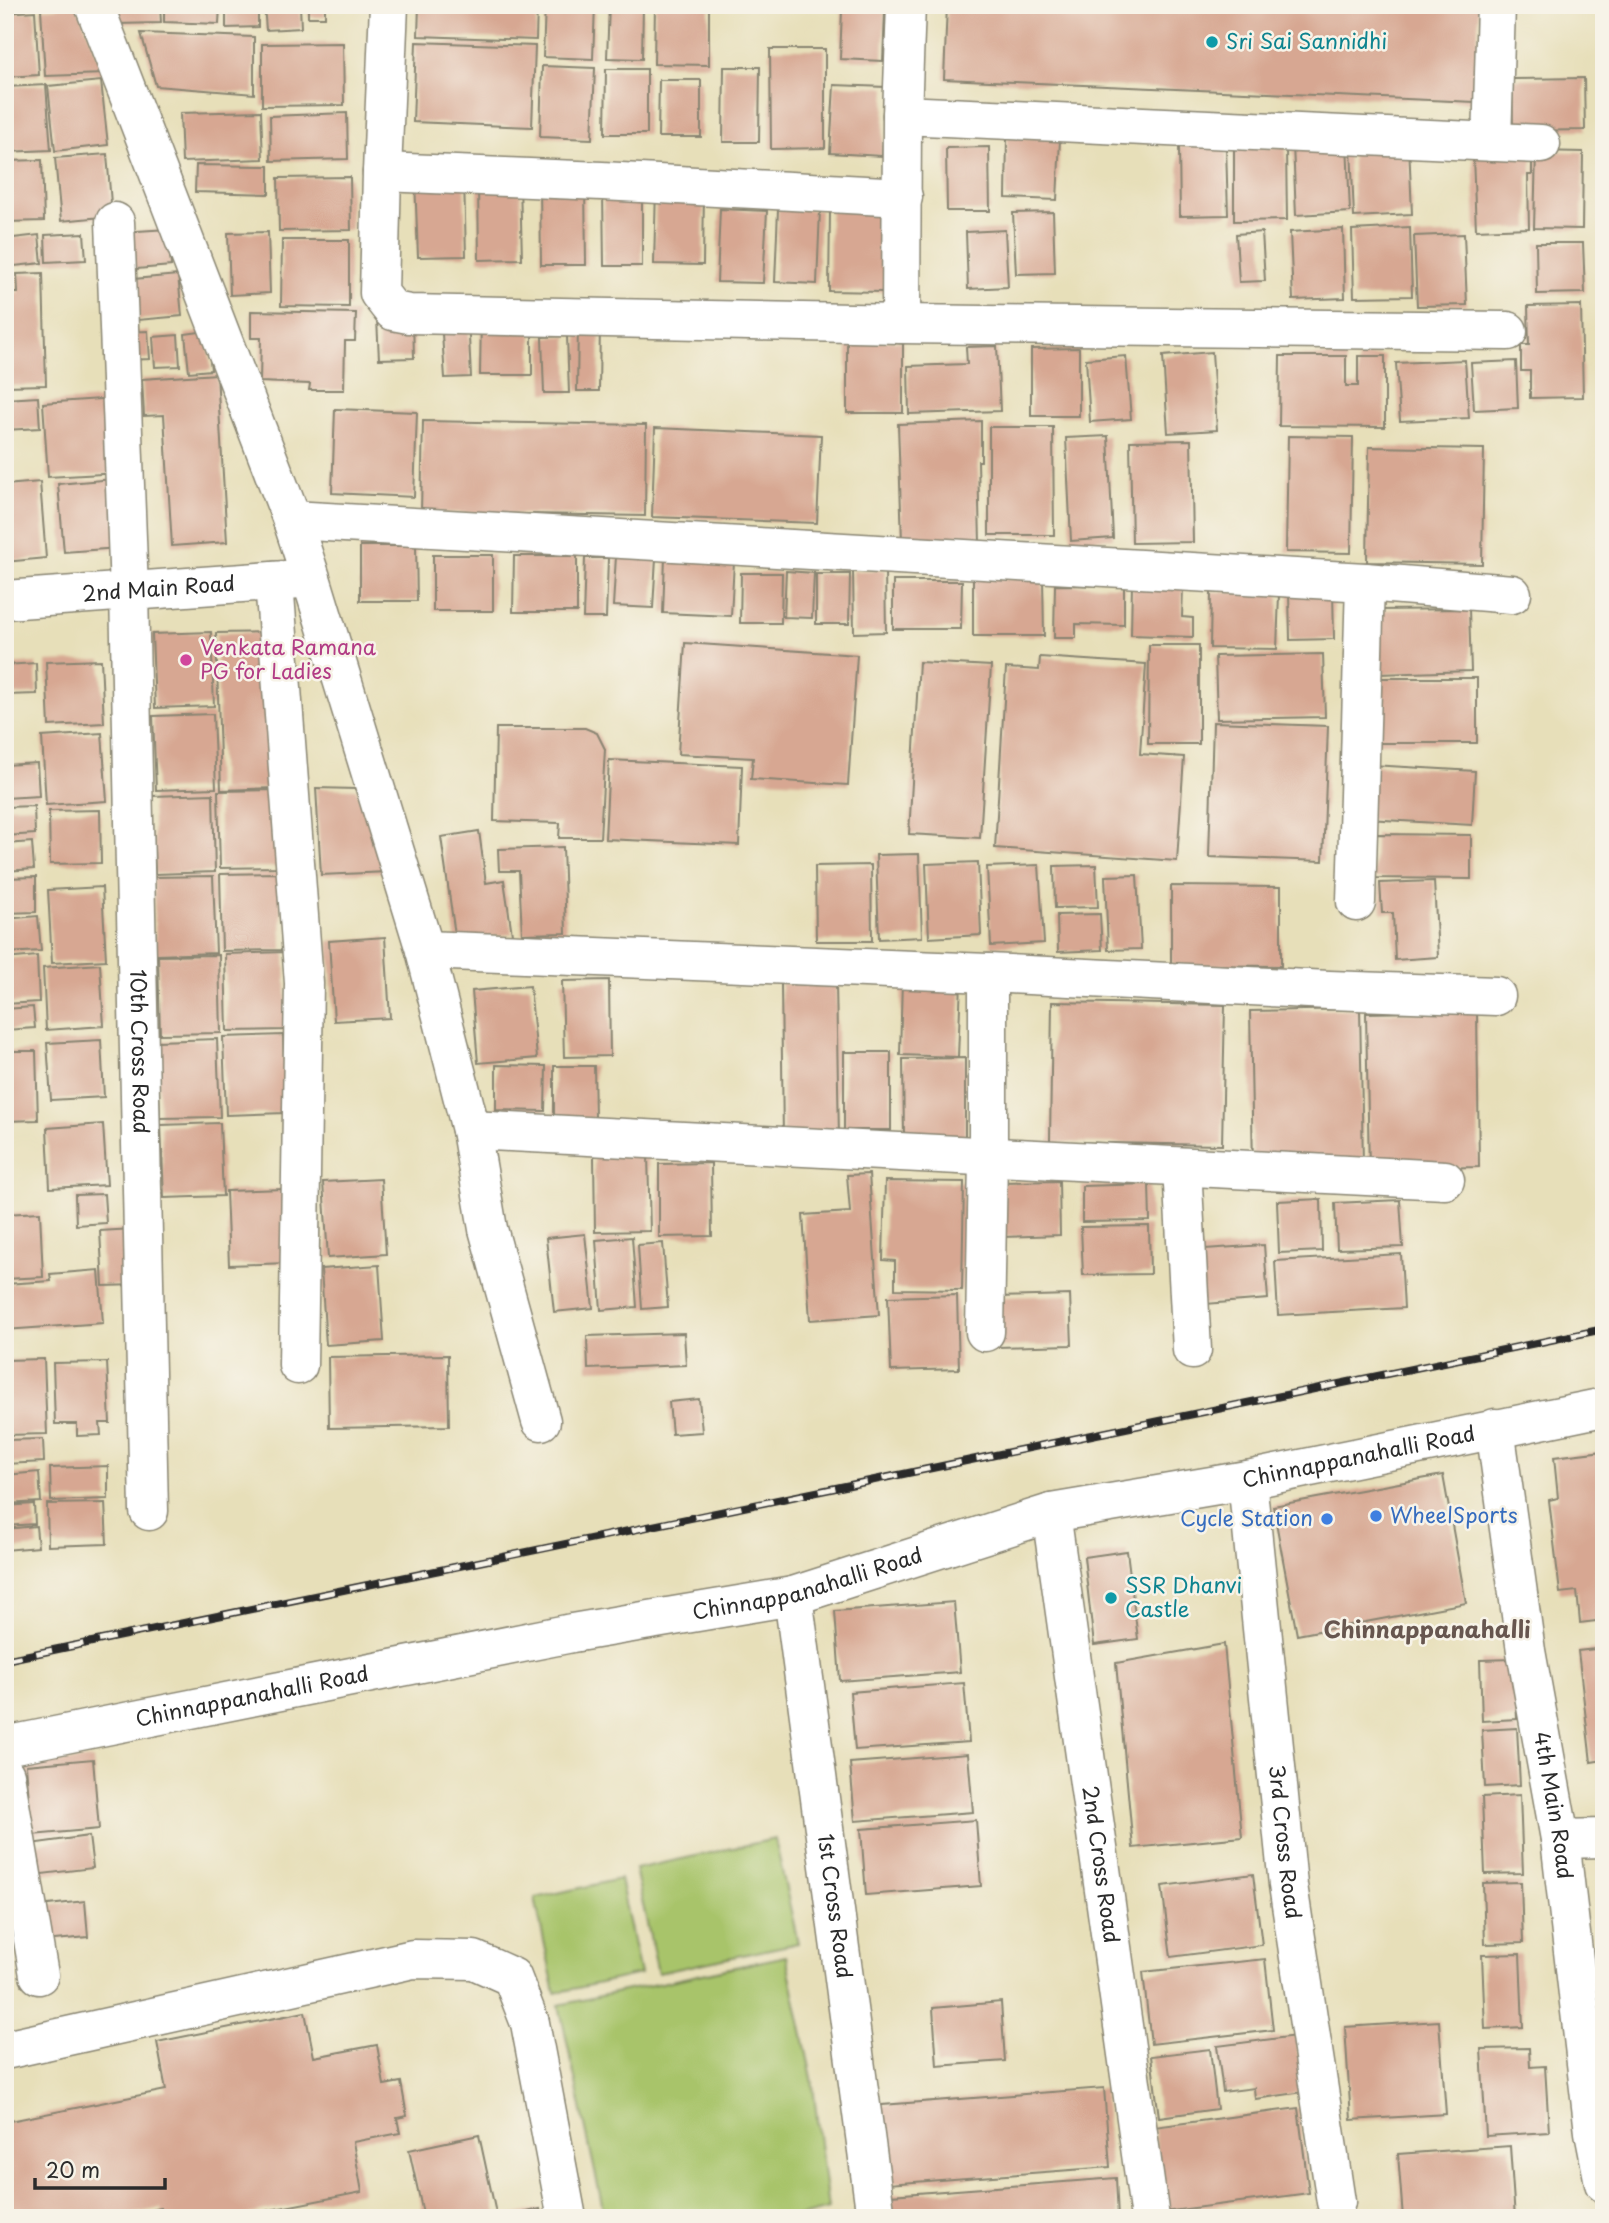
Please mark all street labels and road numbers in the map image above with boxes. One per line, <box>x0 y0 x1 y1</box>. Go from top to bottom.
street label: 2nd Main Road <box>81 566 236 608</box>
street label: 10th Cross Road <box>123 969 159 1134</box>
street label: Chinnappanahalli Road <box>1239 1416 1478 1495</box>
street label: Chinnappanahalli Road <box>690 1537 926 1627</box>
street label: Chinnappanahalli Road <box>132 1656 371 1734</box>
street label: 4th Main Road <box>1527 1729 1583 1881</box>
street label: 3rd Cross Road <box>1262 1763 1311 1921</box>
street label: 2nd Cross Road <box>1075 1784 1129 1945</box>
street label: 1st Cross Road <box>811 1832 862 1980</box>

